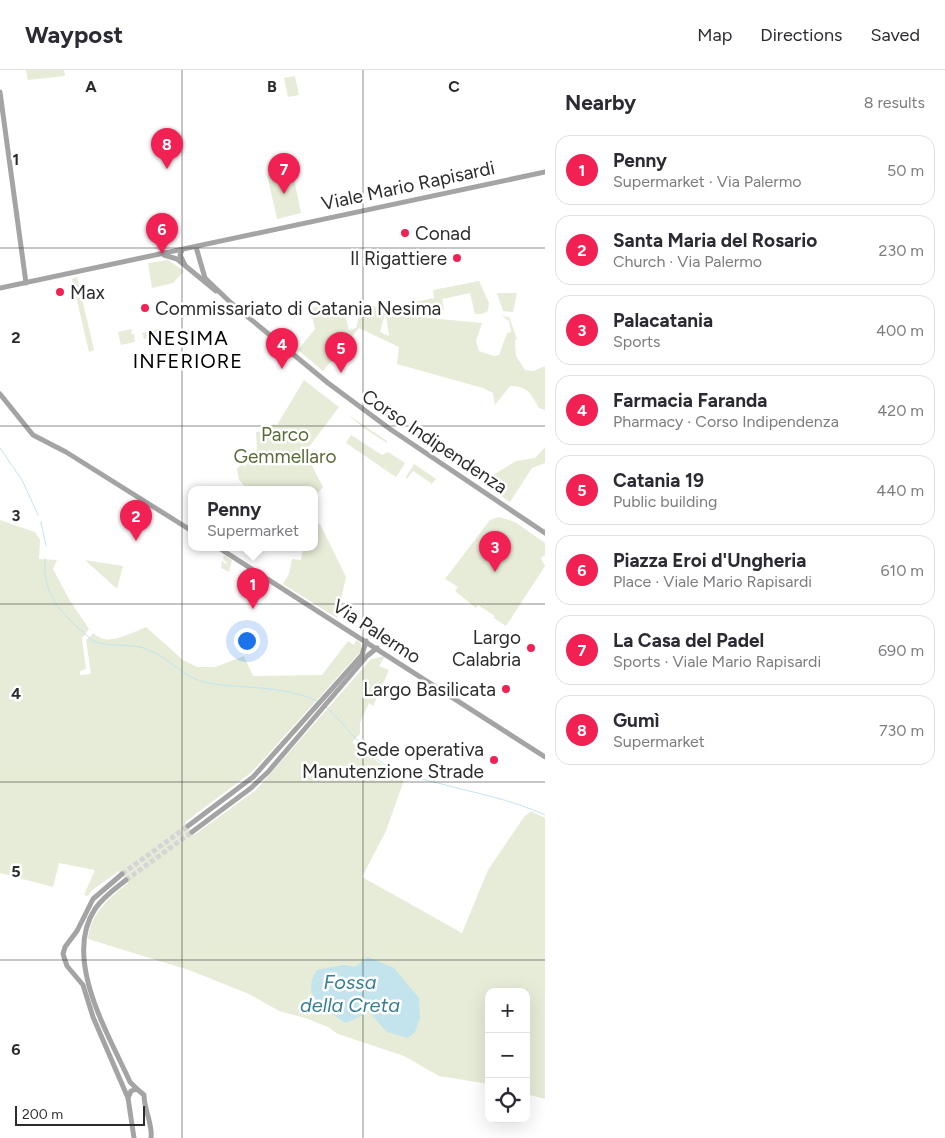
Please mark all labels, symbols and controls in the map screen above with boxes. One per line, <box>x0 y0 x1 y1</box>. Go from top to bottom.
text: Waypost <box>25 20 123 49</box>
text: Map <box>697 24 732 46</box>
text: Directions <box>760 24 842 46</box>
text: Saved <box>870 24 920 46</box>
text: A <box>85 77 97 96</box>
text: B <box>267 77 277 96</box>
text: C <box>448 77 460 96</box>
text: Nearby <box>565 90 636 115</box>
text: 8 results <box>864 93 925 112</box>
pin: 8 <box>151 128 183 169</box>
text: Penny <box>613 149 667 172</box>
text: 1 <box>13 150 19 169</box>
pin: 7 <box>268 153 300 194</box>
street label: Viale Mario Rapisardi <box>319 156 497 215</box>
text: 1 <box>579 161 585 180</box>
text: 50 m <box>887 161 924 180</box>
text: Supermarket · Via Palermo <box>613 172 802 191</box>
pin: 6 <box>146 213 178 254</box>
place label: Conad <box>415 222 471 245</box>
marker: Conad <box>399 227 411 239</box>
text: Santa Maria del Rosario <box>613 229 817 252</box>
text: 2 <box>577 241 587 260</box>
text: 230 m <box>879 241 924 260</box>
place label: Il Rigattiere <box>350 247 447 270</box>
marker: Il Rigattiere <box>451 252 463 264</box>
text: Church · Via Palermo <box>613 252 762 271</box>
place label: Max <box>70 281 105 304</box>
marker: Max <box>54 286 66 298</box>
place label: Commissariato di Catania Nesima <box>155 297 441 320</box>
marker: Commissariato di Catania Nesima <box>139 302 151 314</box>
text: Palacatania <box>613 309 713 332</box>
text: 3 <box>578 321 586 340</box>
text: 400 m <box>876 321 924 340</box>
district label: NESIMA INFERIORE <box>133 326 243 373</box>
text: 2 <box>11 328 21 347</box>
pin: 4 <box>266 328 298 369</box>
pin: 5 <box>325 332 357 373</box>
text: Sports <box>613 332 660 351</box>
street label: Corso Indipendenza <box>358 384 512 499</box>
text: Farmacia Faranda <box>613 389 767 412</box>
text: 4 <box>577 401 587 420</box>
text: 420 m <box>877 401 924 420</box>
text: Pharmacy · Corso Indipendenza <box>613 412 839 431</box>
park label: Parco Gemmellaro <box>233 423 337 468</box>
text: Catania 19 <box>613 469 704 492</box>
text: 5 <box>577 481 587 500</box>
text: 440 m <box>876 481 924 500</box>
popup <box>188 486 318 551</box>
text: Public building <box>613 492 717 511</box>
text: Penny <box>207 498 261 521</box>
pin: 2 <box>120 500 152 541</box>
text: 3 <box>12 506 21 525</box>
text: Supermarket <box>207 521 299 540</box>
pin: 3 <box>479 531 511 572</box>
text: Piazza Eroi d'Ungheria <box>613 549 806 572</box>
text: 6 <box>577 561 587 580</box>
text: 610 m <box>881 561 924 580</box>
pin: 1 <box>237 568 269 609</box>
text: Place · Viale Mario Rapisardi <box>613 572 812 591</box>
street label: Via Palermo <box>328 594 425 668</box>
place label: Largo Calabria <box>452 626 521 671</box>
your location <box>234 628 260 654</box>
text: La Casa del Padel <box>613 629 764 652</box>
text: 7 <box>578 641 586 660</box>
text: 690 m <box>878 641 924 660</box>
marker: Largo Calabria <box>525 642 537 654</box>
text: Sports · Viale Mario Rapisardi <box>613 652 821 671</box>
place label: Largo Basilicata <box>363 678 496 701</box>
marker: Largo Basilicata <box>500 683 512 695</box>
text: 4 <box>11 684 21 703</box>
text: Gumì <box>613 709 659 732</box>
text: 8 <box>577 721 587 740</box>
text: 730 m <box>879 721 924 740</box>
text: Supermarket <box>613 732 705 751</box>
place label: Sede operativa Manutenzione Strade <box>302 738 484 783</box>
marker: Sede operativa Manutenzione Strade <box>488 754 500 766</box>
text: 5 <box>11 862 21 881</box>
water label: Fossa della Creta <box>300 970 400 1017</box>
map controls <box>485 988 530 1123</box>
button: + <box>485 988 530 1033</box>
button: − <box>485 1033 530 1078</box>
text: 6 <box>11 1040 21 1059</box>
button: locate <box>485 1078 530 1123</box>
scale bar <box>15 1103 145 1126</box>
text: 200 m <box>22 1106 63 1123</box>

